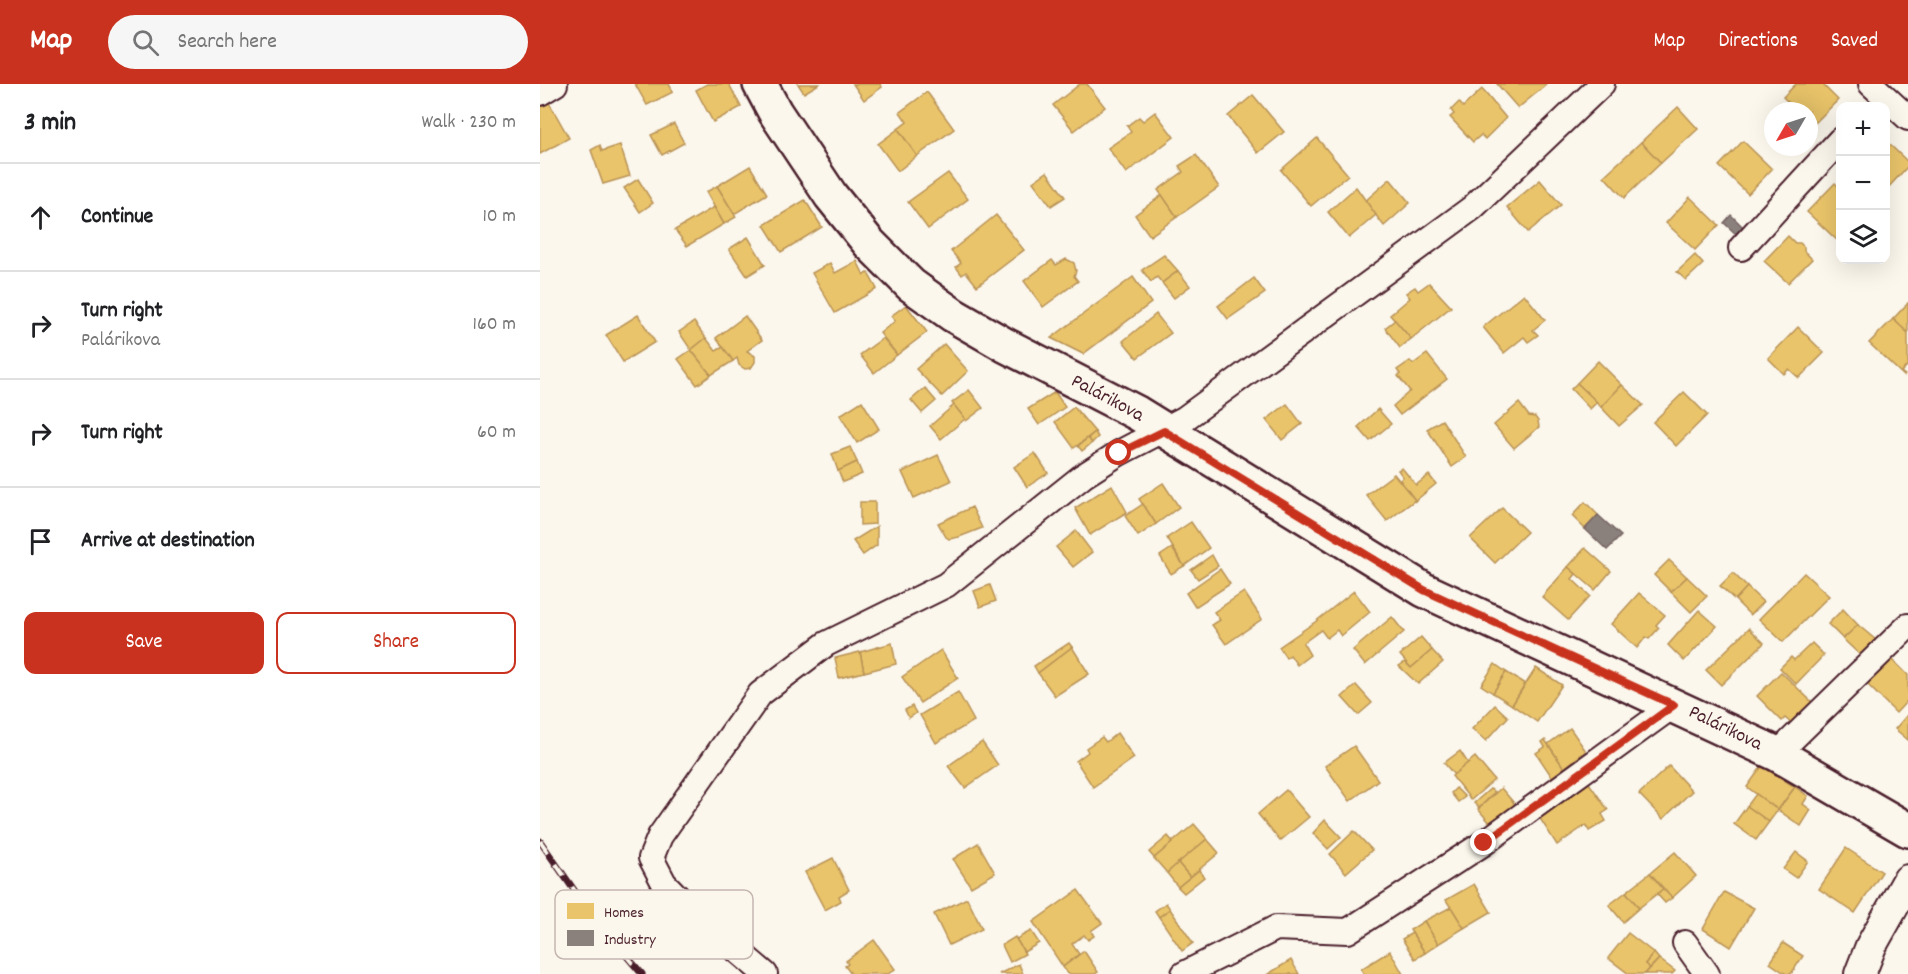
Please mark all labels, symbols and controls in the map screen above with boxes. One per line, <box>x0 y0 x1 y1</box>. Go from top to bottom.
search box <box>108 15 528 69</box>
text: Map <box>30 22 72 62</box>
icon: search <box>129 26 162 59</box>
text: Search here <box>177 27 277 58</box>
text: Map <box>1654 27 1685 57</box>
text: Directions <box>1718 27 1798 57</box>
text: Saved <box>1831 27 1878 57</box>
north arrow <box>1764 102 1818 156</box>
map controls <box>1836 102 1890 264</box>
button: + <box>1836 102 1890 156</box>
text: 3 min <box>24 105 76 142</box>
text: Walk · 230 m <box>422 109 516 137</box>
button: − <box>1836 156 1890 210</box>
icon: ahead <box>24 201 57 234</box>
text: Continue <box>81 202 153 233</box>
text: 10 m <box>482 203 516 231</box>
button: layers <box>1836 210 1890 264</box>
text: Turn right <box>81 296 163 327</box>
icon: right <box>24 309 57 342</box>
text: 160 m <box>473 311 516 339</box>
text: Palárikova <box>81 327 160 355</box>
street label: Palárikova <box>1066 368 1149 430</box>
icon: right <box>24 417 57 450</box>
text: Turn right <box>81 418 163 449</box>
text: 60 m <box>477 419 516 447</box>
route start <box>1105 439 1131 465</box>
icon: arrive <box>24 525 57 558</box>
text: Arrive at destination <box>81 526 255 557</box>
button: Save <box>24 612 264 674</box>
button: Share <box>276 612 516 674</box>
street label: Palárikova <box>1683 699 1767 759</box>
route end <box>1470 829 1496 855</box>
legend <box>555 890 753 959</box>
text: Homes <box>604 902 644 925</box>
text: Industry <box>604 929 656 952</box>

